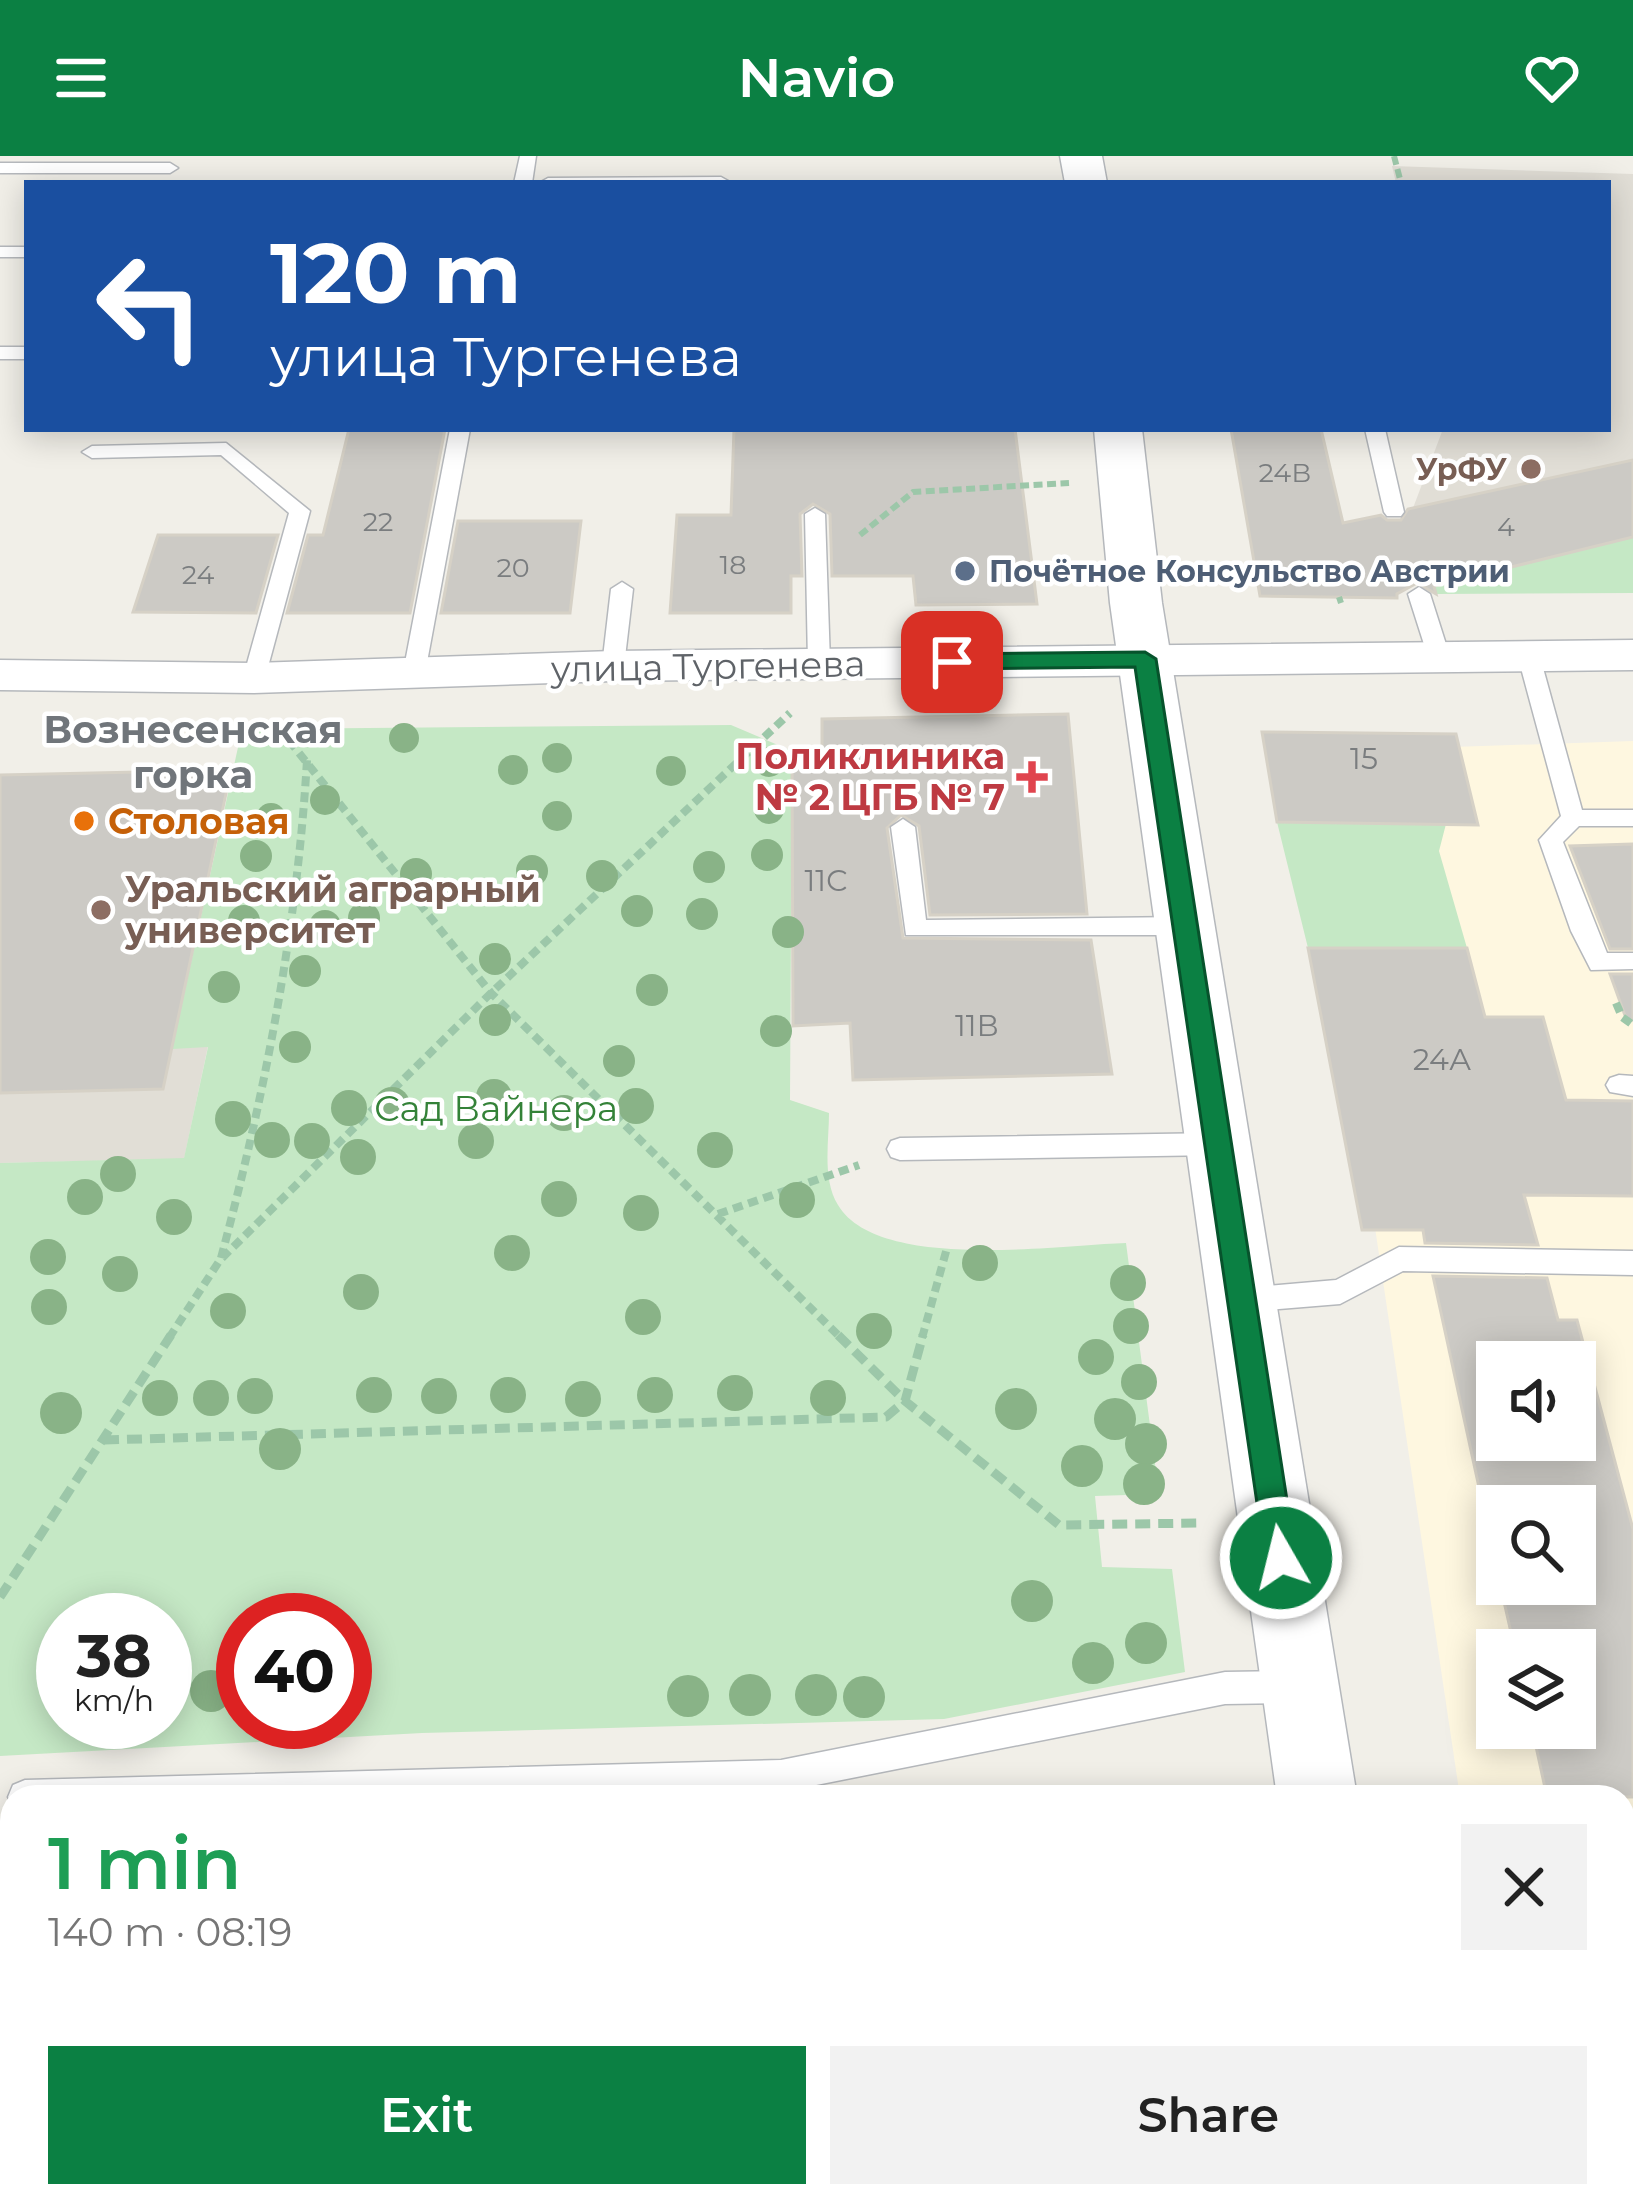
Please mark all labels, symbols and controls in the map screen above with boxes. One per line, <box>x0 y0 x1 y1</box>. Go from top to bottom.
icon: menu <box>48 45 114 111</box>
text: Navio <box>738 45 895 111</box>
icon: heart <box>1519 45 1585 111</box>
text: 120 m <box>270 222 521 324</box>
icon: left <box>72 228 228 384</box>
text: улица Тургенева <box>270 324 742 390</box>
place label: УрФУ <box>1416 451 1507 488</box>
house number: 24В <box>1259 456 1311 489</box>
marker: УрФУ <box>1518 456 1544 482</box>
house number: 22 <box>363 505 393 538</box>
house number: 4 <box>1497 510 1515 543</box>
house number: 18 <box>720 548 746 581</box>
house number: 20 <box>496 551 530 584</box>
place label: Почётное Консульство Австрии <box>989 553 1510 590</box>
house number: 24 <box>182 558 214 591</box>
marker: Почётное Консульство Австрии <box>952 558 978 584</box>
pin <box>901 611 1003 713</box>
icon: arrive <box>919 629 985 695</box>
street label: улица Тургенева <box>549 641 866 691</box>
district label: Вознесенская горка <box>43 705 343 798</box>
place label: Поликлиника № 2 ЦГБ № 7 <box>735 734 1005 819</box>
house number: 15 <box>1350 740 1378 777</box>
marker: Поликлиника № 2 ЦГБ № 7 <box>1016 761 1048 793</box>
place label: Столовая <box>108 799 290 843</box>
marker: Столовая <box>71 808 97 834</box>
house number: 11С <box>804 862 848 899</box>
place label: Уральский аграрный университет <box>124 867 541 952</box>
marker: Уральский аграрный университет <box>88 897 114 923</box>
house number: 11В <box>955 1007 999 1044</box>
house number: 24А <box>1413 1041 1471 1078</box>
park label: Сад Вайнера <box>374 1086 618 1130</box>
map controls <box>1476 1341 1596 1749</box>
button: sound <box>1476 1341 1596 1461</box>
button: search <box>1476 1485 1596 1605</box>
position arrow <box>1218 1495 1344 1621</box>
speed limit sign: 40 <box>216 1593 372 1749</box>
text: 38 <box>76 1619 152 1692</box>
button: layers <box>1476 1629 1596 1749</box>
text: km/h <box>74 1682 154 1719</box>
text: 1 min <box>48 1819 241 1907</box>
button: close <box>1461 1824 1587 1950</box>
text: 140 m · 08:19 <box>48 1908 292 1956</box>
button: Exit <box>48 2046 806 2184</box>
button: Share <box>830 2046 1587 2184</box>

